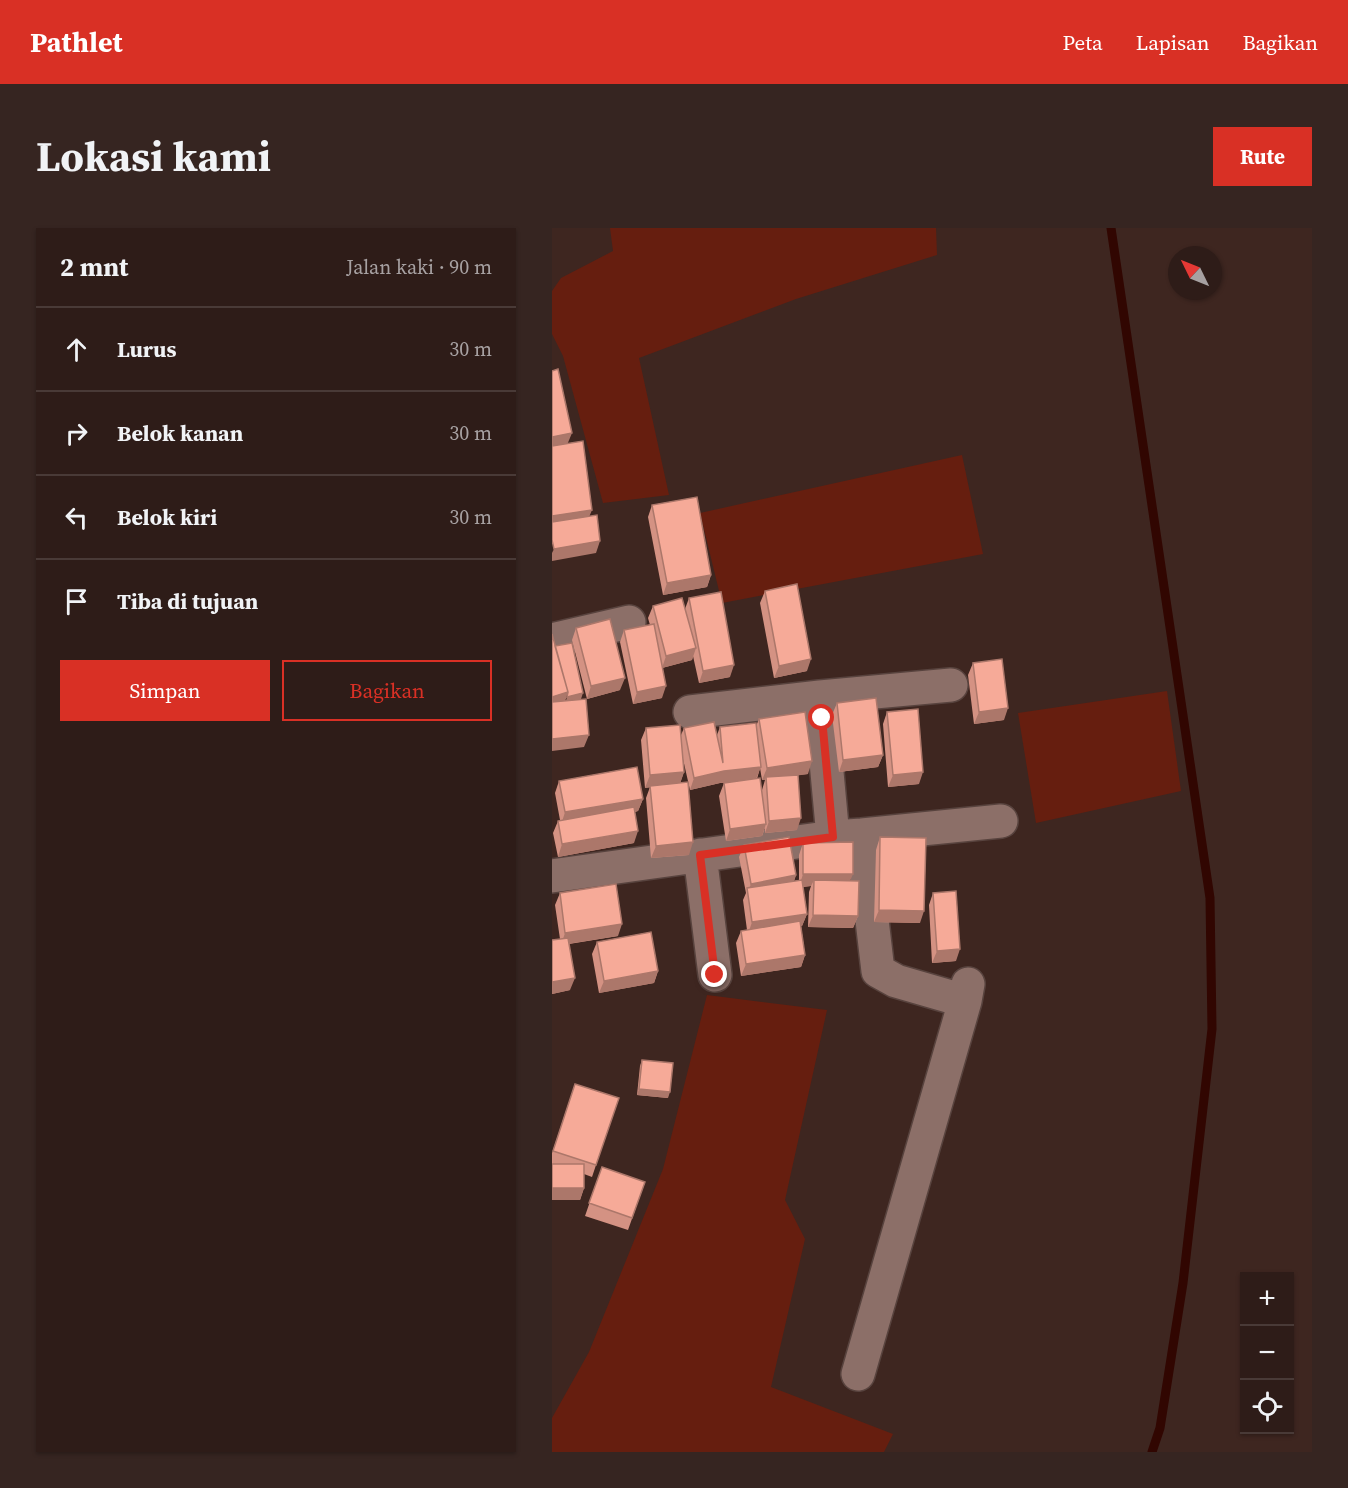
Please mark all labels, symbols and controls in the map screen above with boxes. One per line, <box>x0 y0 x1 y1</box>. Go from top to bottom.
text: Pathlet <box>30 23 123 61</box>
text: Peta <box>1062 28 1103 57</box>
text: Lapisan <box>1136 28 1209 57</box>
text: Bagikan <box>1242 28 1318 57</box>
text: Lokasi kami <box>36 127 271 185</box>
button: Rute <box>1213 127 1312 186</box>
north arrow <box>1168 246 1222 300</box>
text: 2 mnt <box>60 249 128 285</box>
text: Jalan kaki · 90 m <box>346 253 492 281</box>
icon: ahead <box>60 333 93 366</box>
text: Lurus <box>117 334 176 364</box>
text: 30 m <box>449 335 492 363</box>
icon: right <box>60 417 93 450</box>
text: Belok kanan <box>117 418 243 448</box>
text: 30 m <box>449 419 492 447</box>
icon: left <box>60 501 93 534</box>
text: Belok kiri <box>117 502 217 532</box>
text: 30 m <box>449 503 492 531</box>
icon: arrive <box>60 585 93 618</box>
text: Tiba di tujuan <box>117 586 258 616</box>
button: Simpan <box>60 660 270 721</box>
button: Bagikan <box>282 660 492 721</box>
route start <box>808 704 834 730</box>
route end <box>701 961 727 987</box>
map controls <box>1240 1272 1294 1434</box>
button: + <box>1240 1272 1294 1326</box>
button: − <box>1240 1326 1294 1380</box>
button: locate <box>1240 1380 1294 1434</box>

